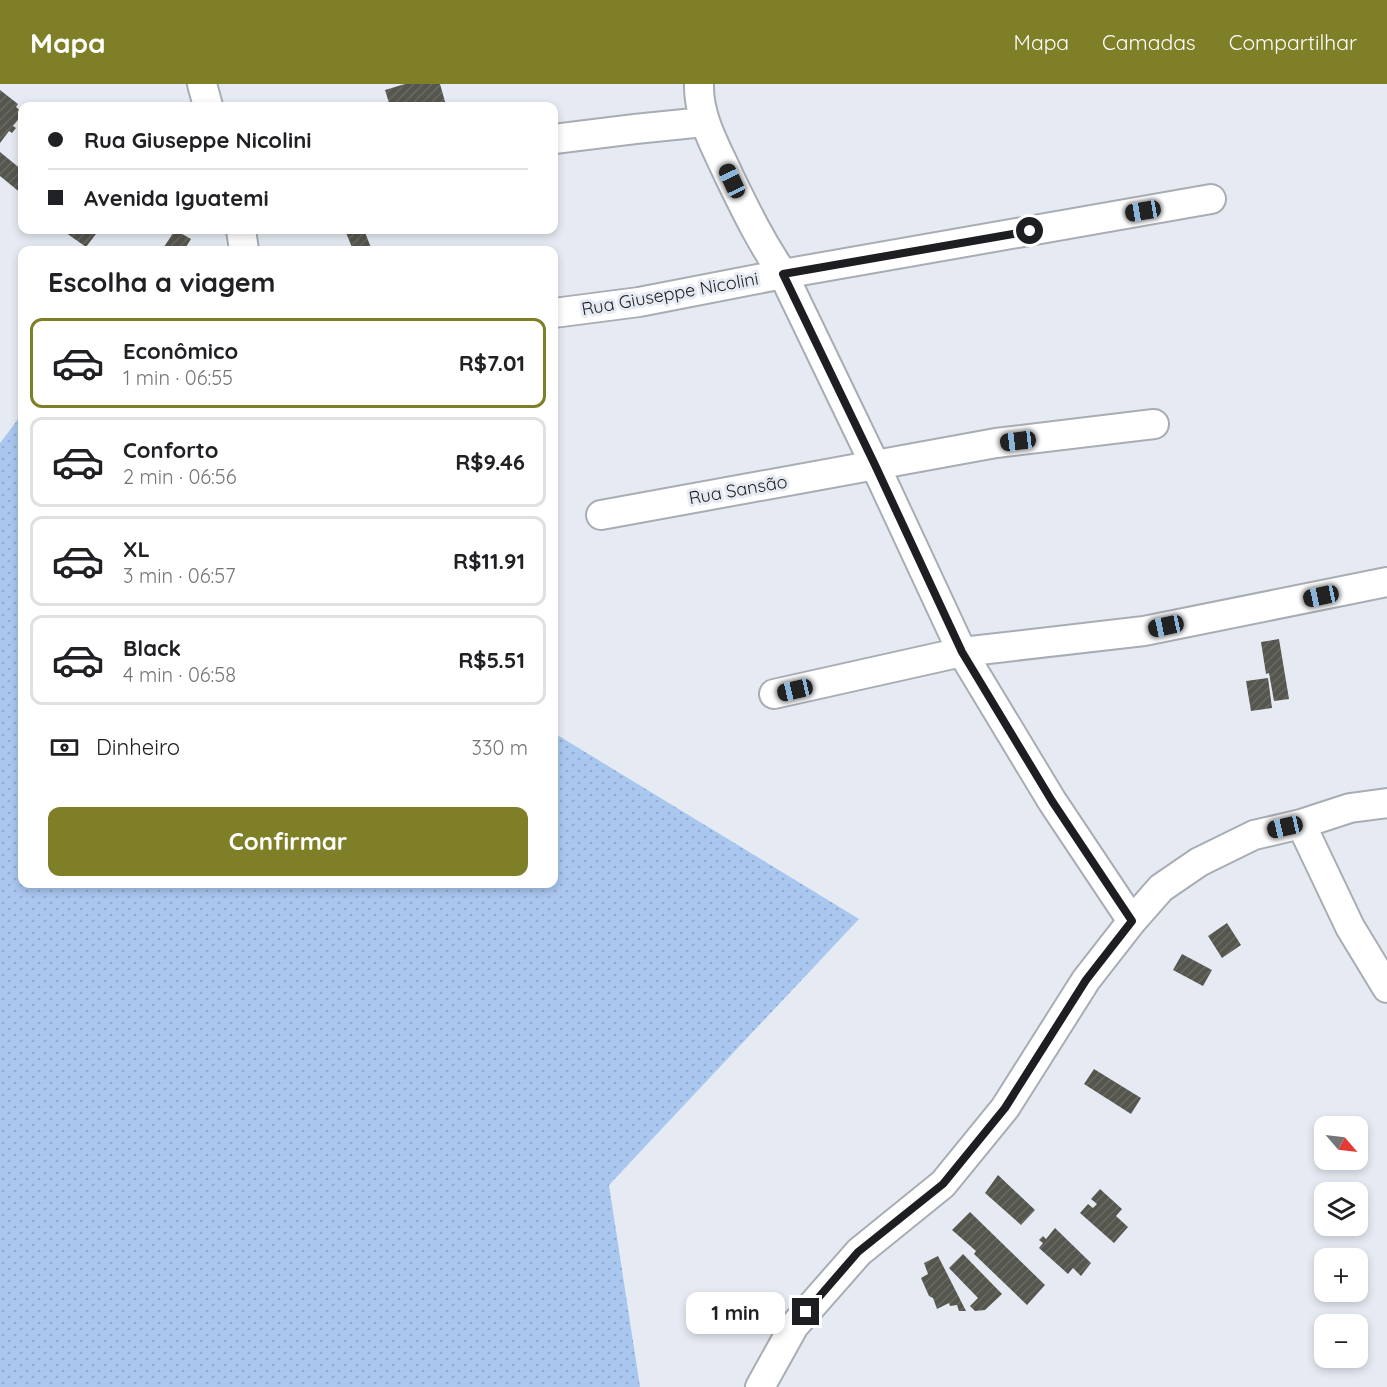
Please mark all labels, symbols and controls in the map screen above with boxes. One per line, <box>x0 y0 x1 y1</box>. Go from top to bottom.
text: Mapa <box>30 25 106 60</box>
text: Mapa <box>1014 29 1069 55</box>
text: Camadas <box>1102 29 1196 55</box>
text: Compartilhar <box>1229 29 1357 55</box>
text: Rua Giuseppe Nicolini <box>84 126 312 154</box>
car <box>716 161 748 201</box>
text: Avenida Iguatemi <box>84 184 269 212</box>
car <box>1124 199 1162 223</box>
route start <box>1016 217 1043 244</box>
text: Escolha a viagem <box>48 265 276 299</box>
street label: Rua Giuseppe Nicolini <box>580 267 760 320</box>
icon: car <box>51 336 105 390</box>
text: Econômico <box>123 337 238 365</box>
text: R$7.01 <box>459 349 525 377</box>
text: 1 min · 06:55 <box>123 365 233 390</box>
car <box>999 430 1037 452</box>
icon: car <box>51 435 105 489</box>
text: Conforto <box>123 436 218 464</box>
text: R$9.46 <box>455 448 525 476</box>
text: 2 min · 06:56 <box>123 464 237 489</box>
street label: Rua Sansão <box>687 470 789 509</box>
icon: car <box>51 534 105 588</box>
text: XL <box>123 535 150 563</box>
text: R$11.91 <box>453 547 525 575</box>
text: 3 min · 06:57 <box>123 563 235 588</box>
car <box>1302 583 1340 609</box>
car <box>1147 613 1185 639</box>
icon: car <box>51 633 105 687</box>
text: Black <box>123 634 181 662</box>
text: R$5.51 <box>458 646 525 674</box>
text: 4 min · 06:58 <box>123 662 236 687</box>
car <box>775 677 815 703</box>
icon: cash <box>48 731 81 764</box>
text: Dinheiro <box>96 733 180 761</box>
text: 330 m <box>471 735 528 760</box>
button: Confirmar <box>48 807 528 876</box>
car <box>1265 814 1305 840</box>
north arrow <box>1314 1116 1368 1170</box>
map controls <box>1314 1116 1368 1368</box>
button: layers <box>1314 1182 1368 1236</box>
button: + <box>1314 1248 1368 1302</box>
callout: 1 min <box>686 1291 785 1333</box>
route end <box>792 1298 819 1325</box>
text: 1 min <box>711 1300 760 1325</box>
button: − <box>1314 1314 1368 1368</box>

